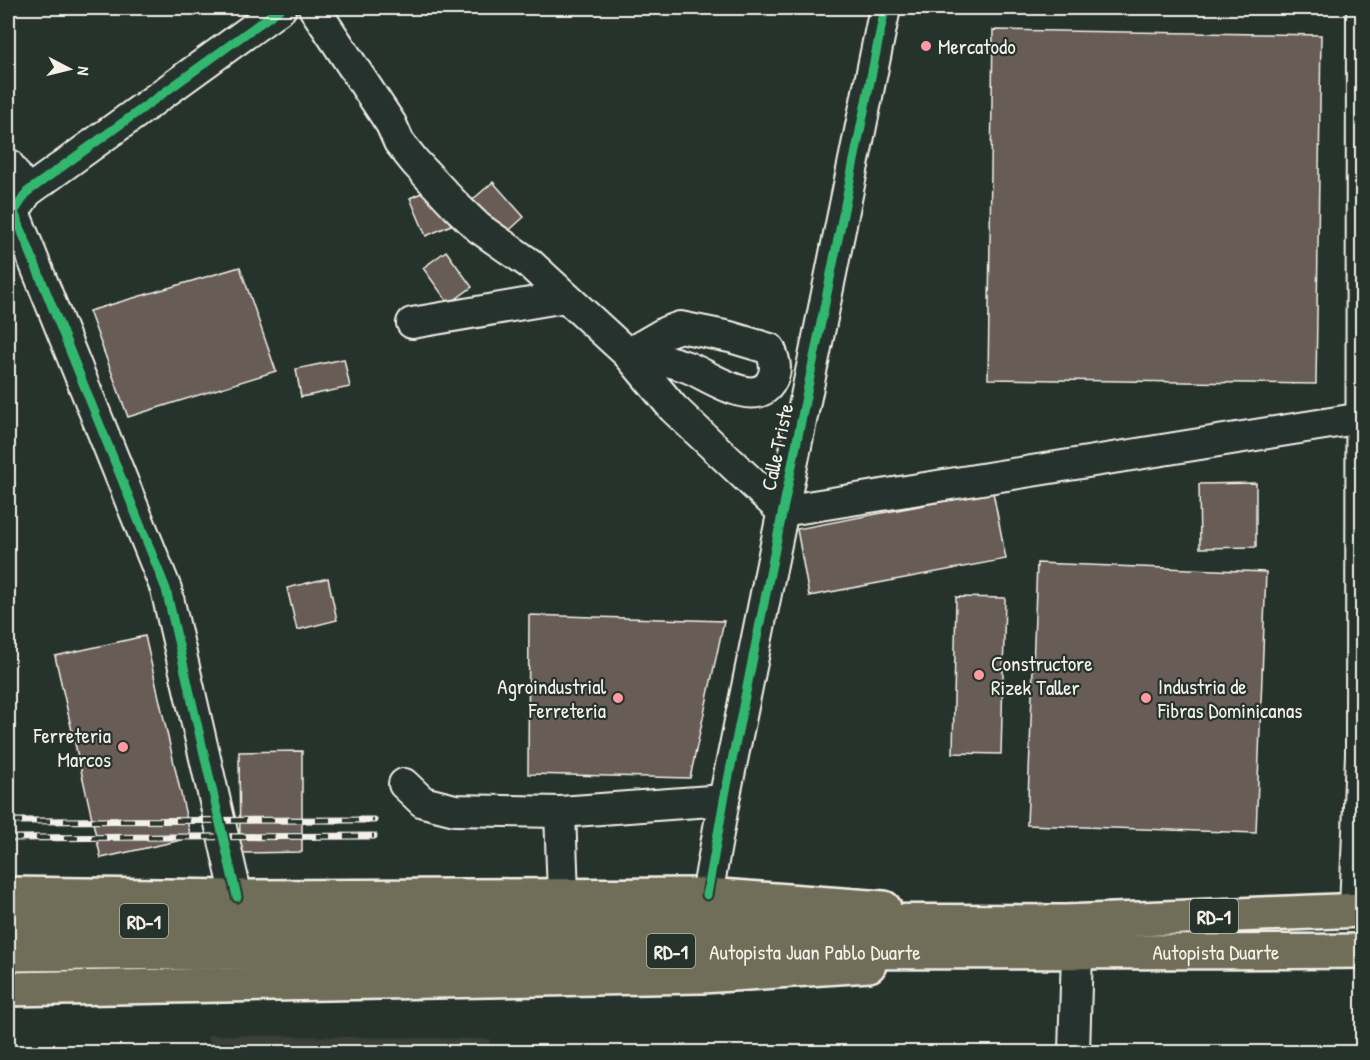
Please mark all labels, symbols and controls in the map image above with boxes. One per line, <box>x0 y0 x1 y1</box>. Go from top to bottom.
place label: Mercatodo <box>938 32 1016 61</box>
north arrow <box>39 39 99 99</box>
marker: Mercatodo <box>919 39 933 53</box>
text: N <box>72 65 95 77</box>
street label: Calle Triste <box>754 401 800 493</box>
place label: Constructore Rizek Taller <box>991 649 1093 702</box>
marker: Constructore Rizek Taller <box>972 668 986 682</box>
place label: Agroindustrial Ferreteria <box>497 672 606 725</box>
place label: Industria de Fibras Dominicanas <box>1157 672 1302 725</box>
marker: Agroindustrial Ferreteria <box>611 691 625 705</box>
marker: Industria de Fibras Dominicanas <box>1139 691 1153 705</box>
place label: Ferreteria Marcos <box>33 721 111 774</box>
marker: Ferreteria Marcos <box>116 740 130 754</box>
road number: RD-1 <box>1190 899 1238 933</box>
road number: RD-1 <box>120 904 168 938</box>
road number: RD-1 <box>647 934 695 968</box>
street label: Autopista Juan Pablo Duarte <box>709 937 921 966</box>
street label: Autopista Duarte <box>1153 937 1279 966</box>

